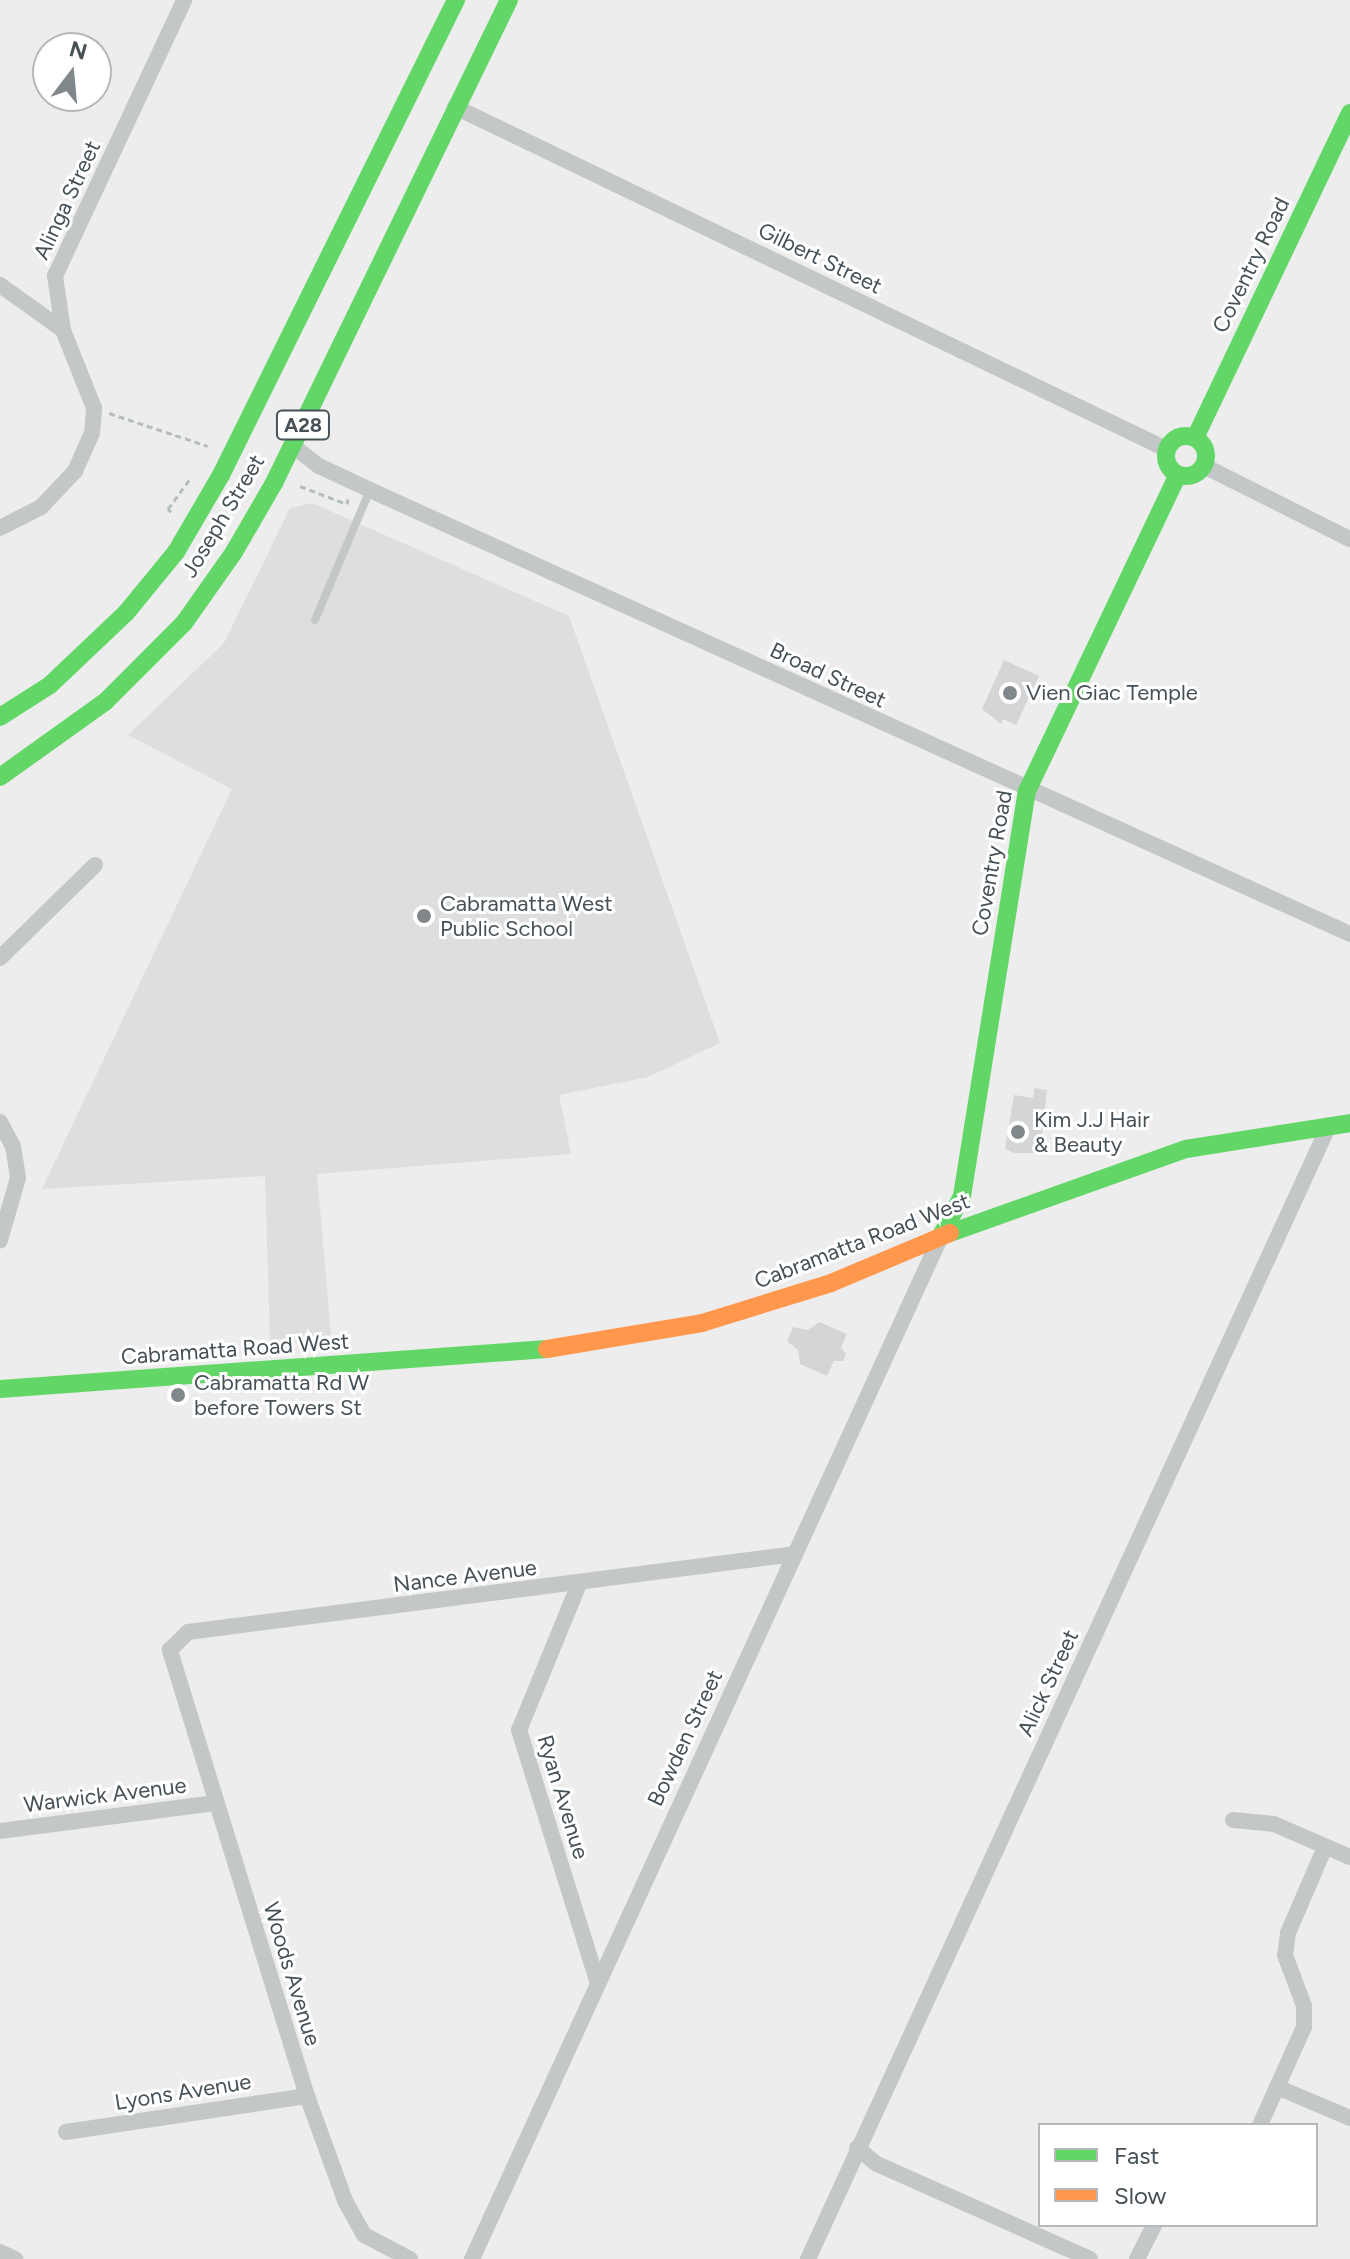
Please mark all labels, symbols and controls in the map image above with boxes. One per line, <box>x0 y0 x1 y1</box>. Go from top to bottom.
north arrow <box>32 32 112 112</box>
text: N <box>66 35 90 66</box>
street label: Alinga Street <box>28 136 106 264</box>
street label: Coventry Road <box>1207 193 1295 337</box>
street label: Gilbert Street <box>754 217 886 299</box>
road number: A28 <box>275 409 331 441</box>
street label: Joseph Street <box>176 450 270 582</box>
street label: Broad Street <box>766 637 890 713</box>
place label: Vien Giac Temple <box>1026 680 1198 706</box>
marker: Vien Giac Temple <box>1001 684 1019 702</box>
street label: Coventry Road <box>966 788 1018 938</box>
place label: Cabramatta West Public School <box>440 890 613 942</box>
marker: Cabramatta West Public School <box>415 907 433 925</box>
place label: Kim J.J Hair & Beauty <box>1034 1106 1150 1158</box>
marker: Kim J.J Hair & Beauty <box>1009 1123 1027 1141</box>
street label: Cabramatta Road West <box>751 1188 973 1294</box>
street label: Cabramatta Road West <box>120 1328 350 1370</box>
place label: Cabramatta Rd W before Towers St <box>194 1369 369 1420</box>
marker: Cabramatta Rd W before Towers St <box>169 1386 187 1404</box>
street label: Nance Avenue <box>392 1554 538 1598</box>
street label: Alick Street <box>1012 1626 1084 1740</box>
street label: Bowden Street <box>642 1666 728 1810</box>
street label: Ryan Avenue <box>532 1732 594 1862</box>
street label: Warwick Avenue <box>22 1772 188 1818</box>
street label: Woods Avenue <box>258 1899 326 2049</box>
street label: Lyons Avenue <box>113 2068 253 2116</box>
legend <box>1038 2123 1318 2227</box>
text: Fast <box>1114 2141 1159 2170</box>
text: Slow <box>1114 2181 1166 2210</box>

